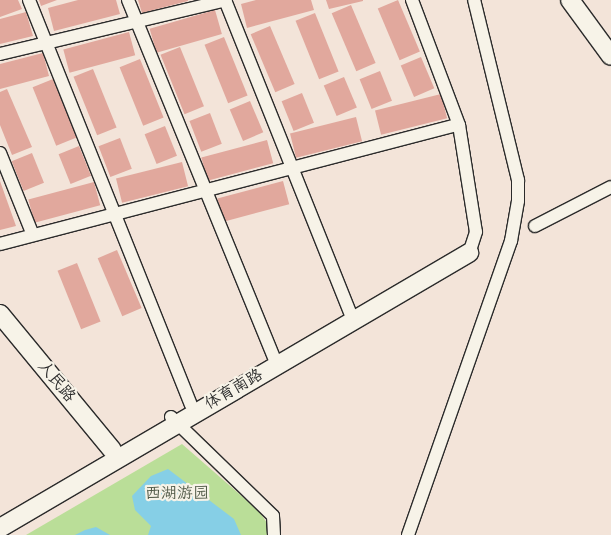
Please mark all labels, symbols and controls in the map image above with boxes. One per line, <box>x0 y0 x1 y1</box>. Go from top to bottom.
street label: 人民路 <box>33 357 79 407</box>
street label: 体育南路 <box>201 366 267 414</box>
park label: 西湖游园 <box>145 484 209 504</box>

